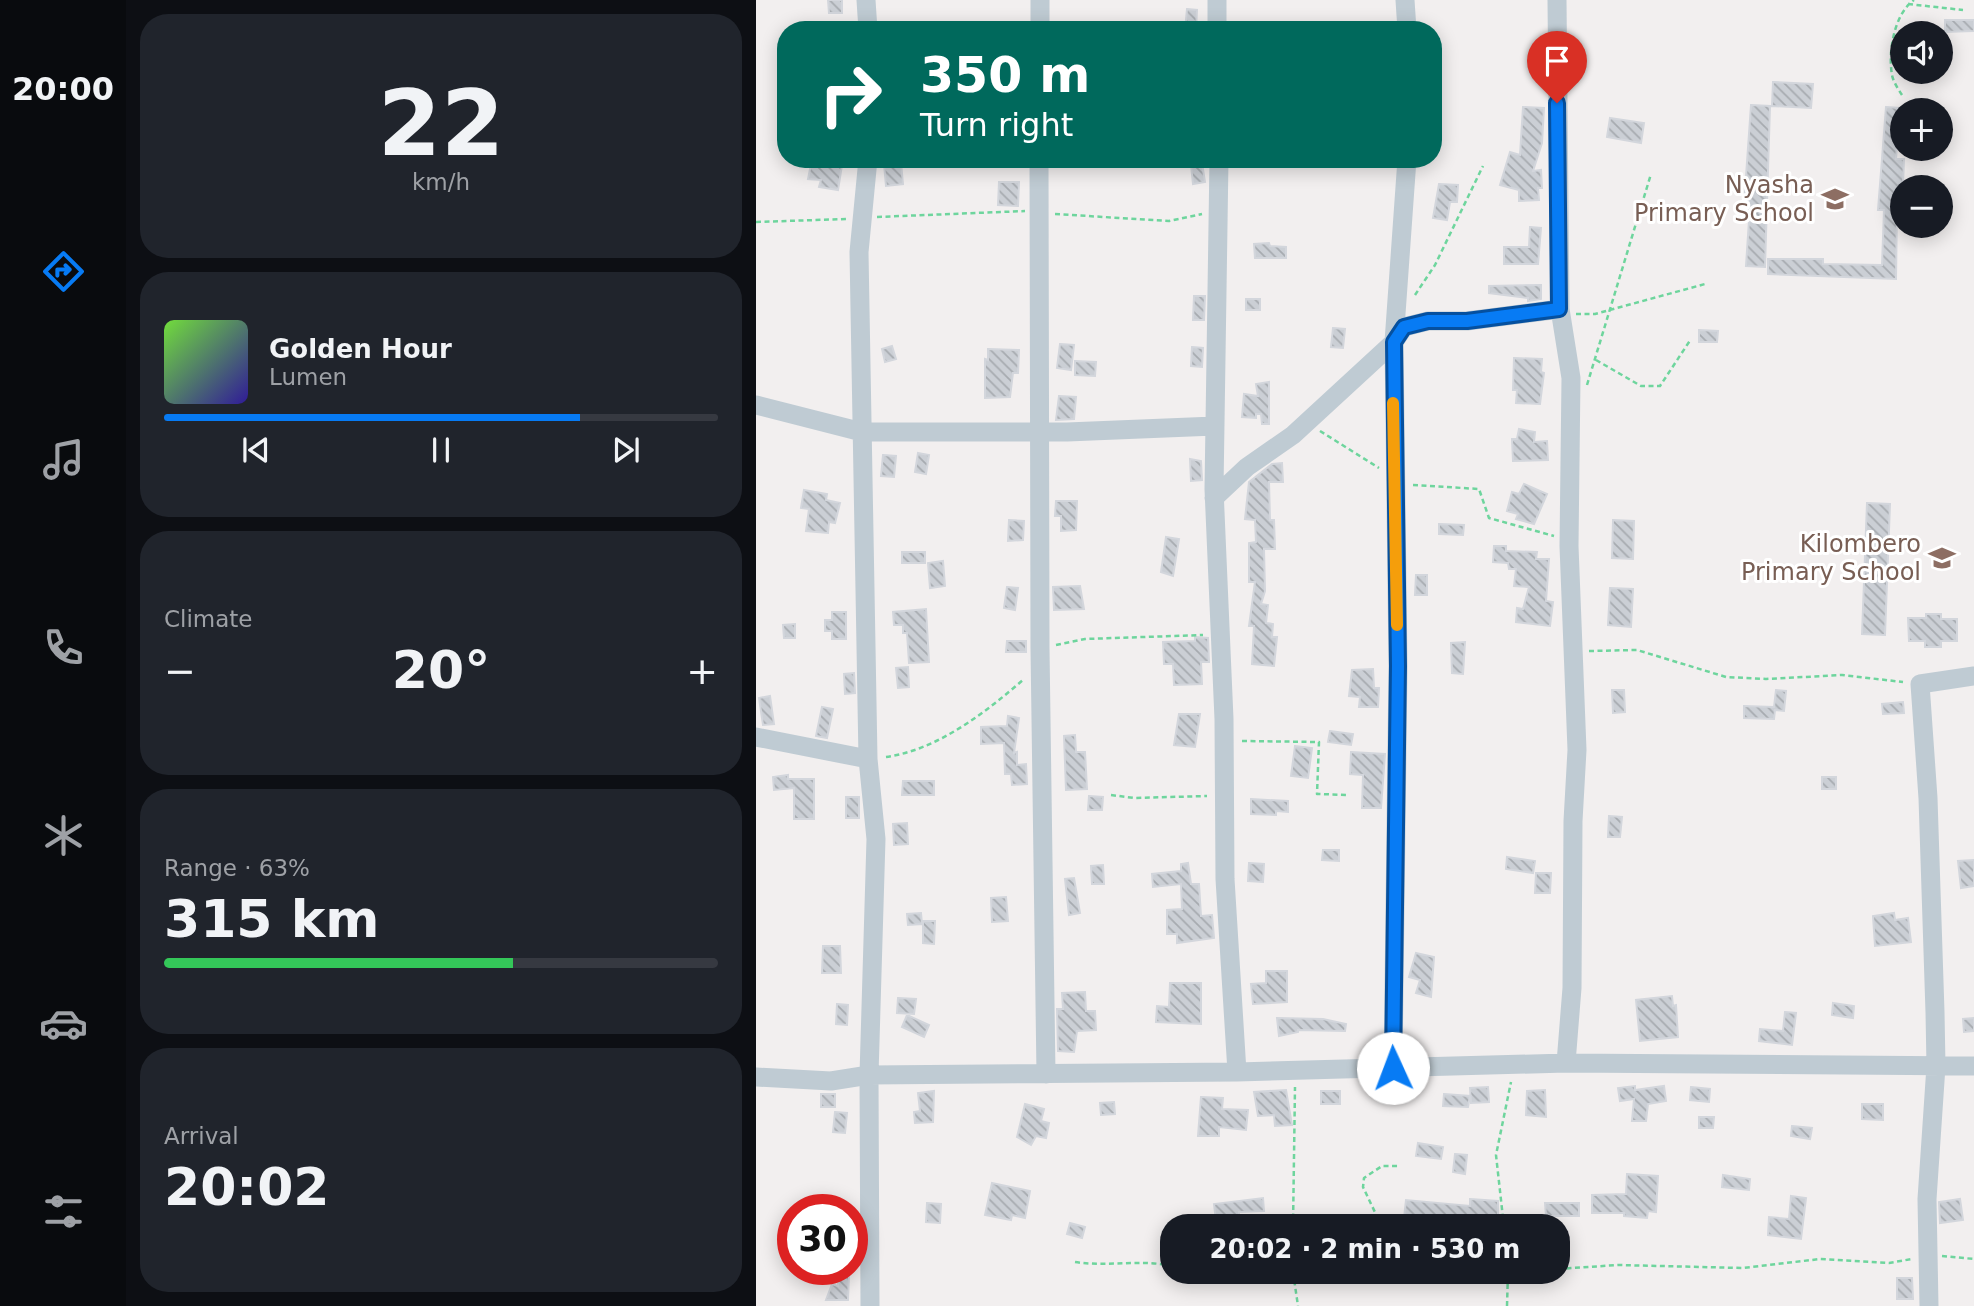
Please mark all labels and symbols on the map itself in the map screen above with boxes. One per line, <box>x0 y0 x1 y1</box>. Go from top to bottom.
pin <box>1527 31 1587 103</box>
place label: Nyasha Primary School <box>1634 171 1814 227</box>
school or university icon: Nyasha Primary School <box>1820 184 1850 214</box>
place label: Kilombero Primary School <box>1741 530 1921 586</box>
school or university icon: Kilombero Primary School <box>1927 543 1957 573</box>
position arrow <box>1356 1031 1430 1105</box>
speed limit sign: 30 <box>777 1194 868 1285</box>

